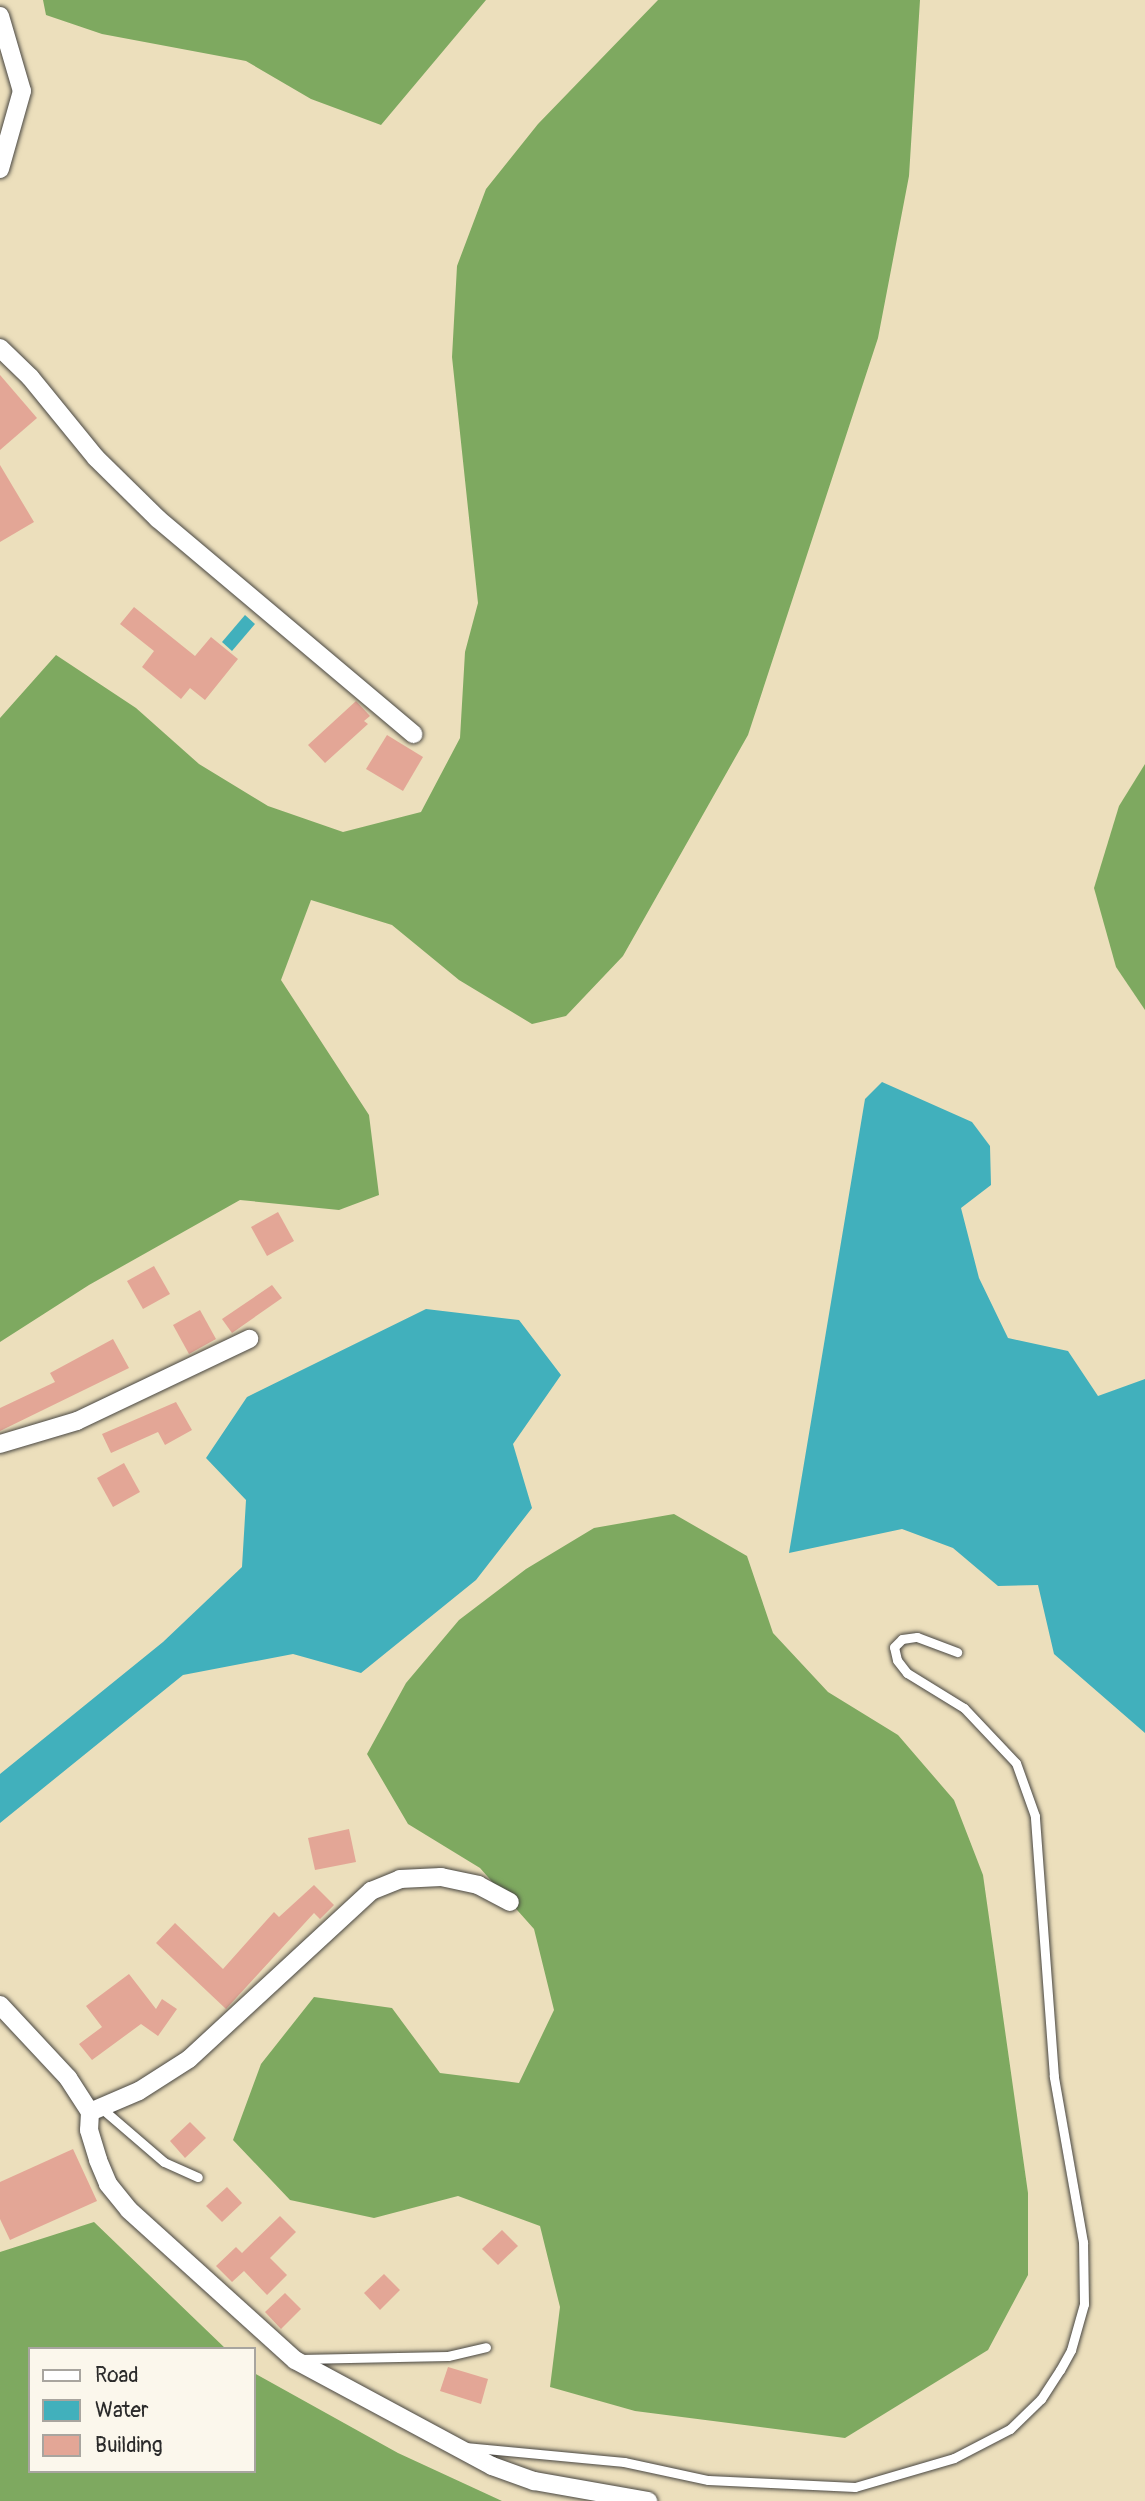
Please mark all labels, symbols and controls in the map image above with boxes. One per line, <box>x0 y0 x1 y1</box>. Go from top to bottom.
legend <box>28 2347 256 2473</box>
text: Road <box>95 2362 139 2389</box>
text: Water <box>95 2397 148 2424</box>
text: Building <box>95 2432 162 2459</box>

